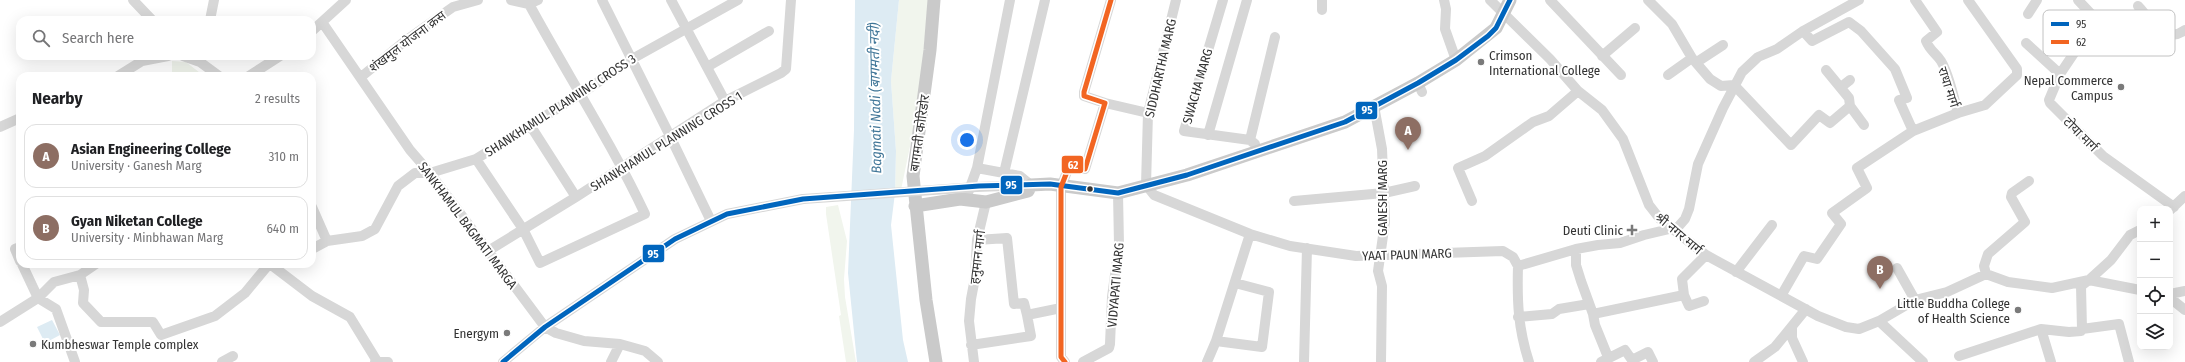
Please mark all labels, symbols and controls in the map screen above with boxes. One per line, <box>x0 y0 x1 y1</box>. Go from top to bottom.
street label: शंखमुल योजना क्रस <box>366 8 449 76</box>
legend <box>2043 10 2175 56</box>
search box <box>16 16 316 60</box>
street label: SIDDHARTHA MARG <box>1142 17 1179 119</box>
text: 95 <box>2076 18 2086 31</box>
water label: Bagmati Nadi (बागमती नदी) <box>866 22 885 174</box>
icon: search <box>30 27 52 49</box>
text: Search here <box>62 29 134 47</box>
text: 62 <box>2076 36 2086 49</box>
street label: SWACHA MARG <box>1180 47 1215 126</box>
place label: Crimson International College <box>1489 48 1600 78</box>
street label: SHANKHAMUL PLANNING CROSS 3 <box>482 51 639 160</box>
marker: Crimson International College <box>1476 57 1486 67</box>
street label: राधा मार्ग <box>1935 65 1962 110</box>
place label: Nepal Commerce Campus <box>2024 73 2113 103</box>
marker: Nepal Commerce Campus <box>2116 82 2126 92</box>
text: Nearby <box>32 88 83 109</box>
street label: SHANKHAMUL PLANNING CROSS 1 <box>588 88 745 194</box>
text: 2 results <box>255 91 300 106</box>
street label: बागमती कोरिडोर <box>907 93 932 172</box>
line badge: 95 <box>1355 101 1378 120</box>
text: 95 <box>1361 104 1373 117</box>
street label: टोया मार्ग <box>2060 114 2102 155</box>
pin: A <box>1395 117 1421 150</box>
your location <box>957 130 977 150</box>
text: Asian Engineering College <box>71 140 231 158</box>
text: A <box>42 149 50 164</box>
text: 310 m <box>269 149 299 164</box>
line badge: 62 <box>1061 155 1084 174</box>
text: University · Ganesh Marg <box>71 158 202 173</box>
street label: SANKHAMUL BAGMATI MARGA <box>415 159 520 292</box>
text: 62 <box>1068 159 1078 172</box>
street label: GANESH MARG <box>1375 160 1390 236</box>
line badge: 95 <box>1000 175 1023 195</box>
text: 95 <box>1005 179 1017 192</box>
unlabelled marker <box>1085 184 1095 194</box>
map controls <box>2137 206 2173 350</box>
button: + <box>2137 206 2173 242</box>
street label: श्री नगर मार्ग <box>1652 209 1706 258</box>
text: Gyan Niketan College <box>71 212 203 230</box>
text: B <box>42 221 50 236</box>
text: 640 m <box>266 221 299 236</box>
place label: Deuti Clinic <box>1563 223 1623 238</box>
marker: Deuti Clinic <box>1626 224 1638 236</box>
street label: हनुमान मार्ग <box>967 228 989 285</box>
text: University · Minbhawan Marg <box>71 230 223 245</box>
street label: VIDYAPATI MARG <box>1104 242 1127 328</box>
button: − <box>2137 242 2173 278</box>
line badge: 95 <box>642 244 665 263</box>
street label: YAAT PAUN MARG <box>1362 245 1452 264</box>
text: 95 <box>647 248 659 261</box>
pin: B <box>1867 256 1893 289</box>
button: locate <box>2137 278 2173 314</box>
place label: Little Buddha College of Health Science <box>1897 296 2010 326</box>
marker: Little Buddha College of Health Science <box>2013 305 2023 315</box>
button: layers <box>2137 314 2173 350</box>
place label: Energym <box>453 326 499 341</box>
marker: Energym <box>502 328 512 338</box>
place label: Kumbheswar Temple complex <box>41 337 199 352</box>
marker: Kumbheswar Temple complex <box>28 339 38 349</box>

